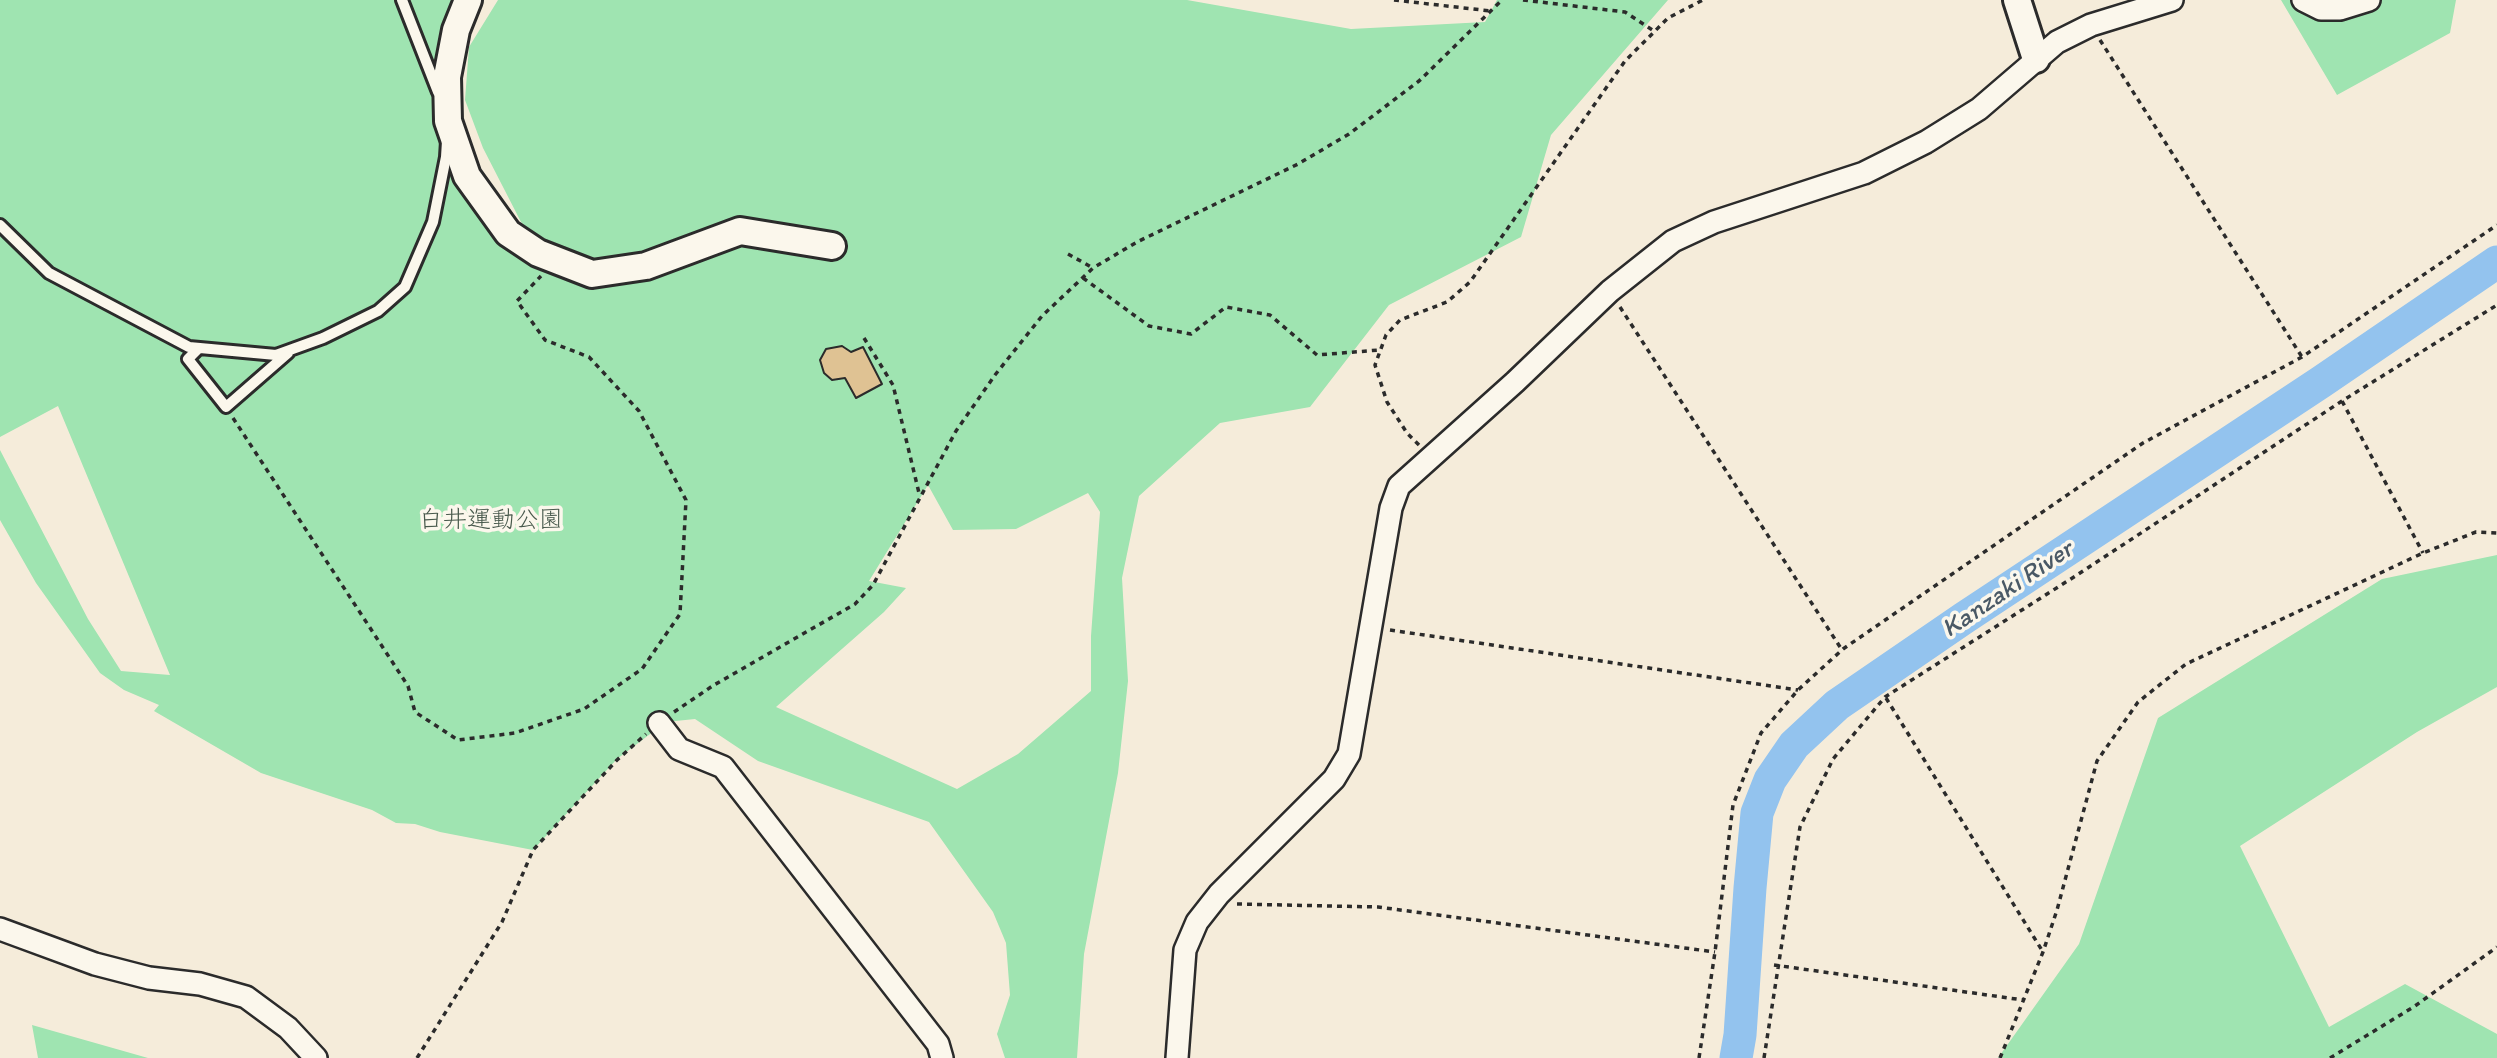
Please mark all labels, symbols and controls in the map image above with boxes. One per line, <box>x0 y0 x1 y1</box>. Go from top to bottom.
park label: 白井運動公園 <box>419 507 563 535</box>
water label: Kanzaki River <box>1936 535 2080 645</box>

